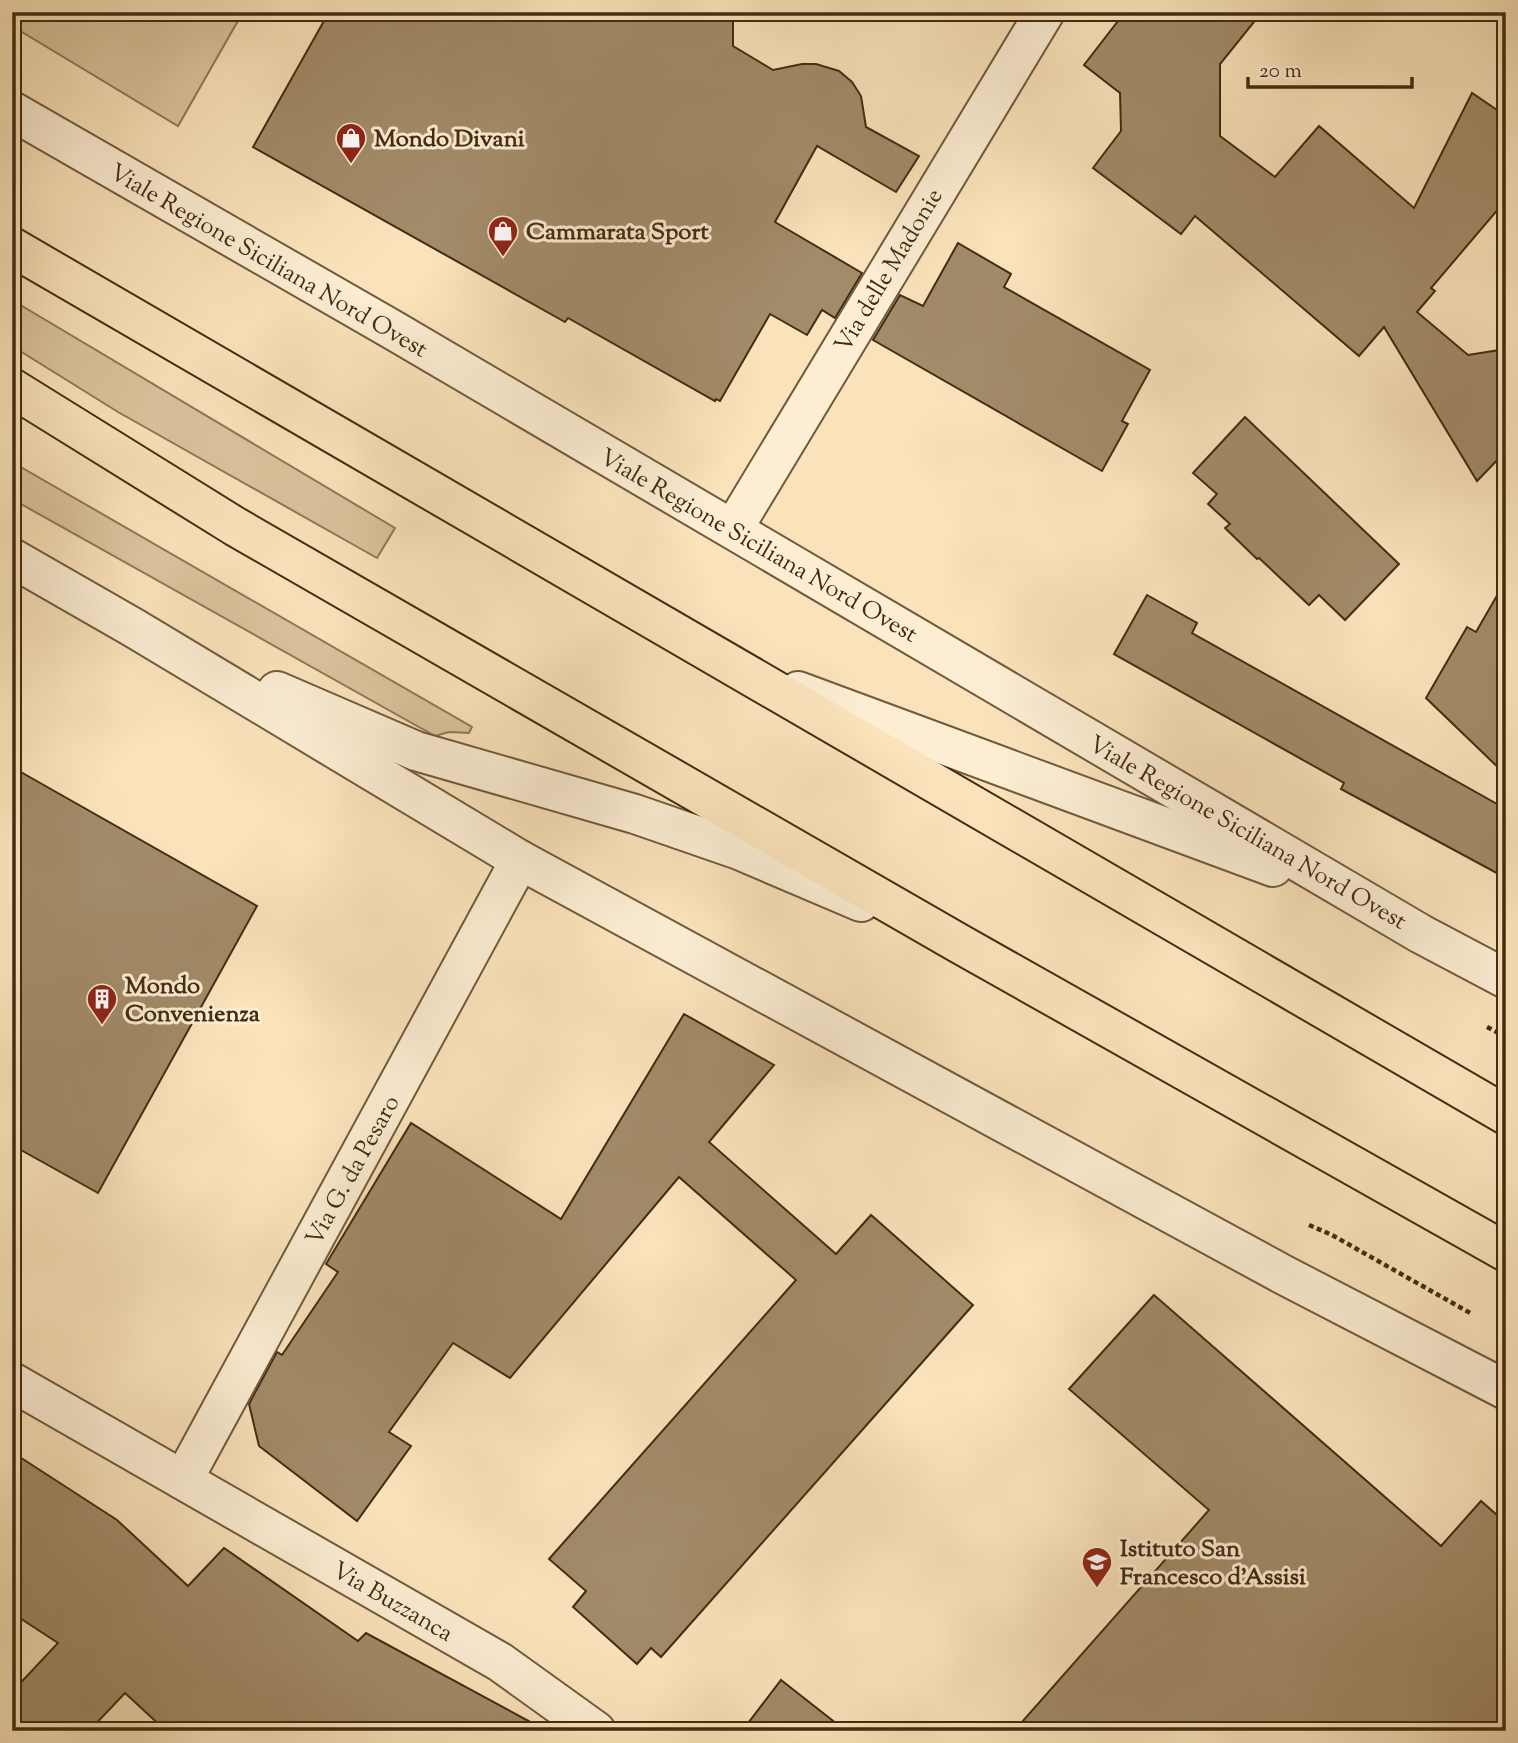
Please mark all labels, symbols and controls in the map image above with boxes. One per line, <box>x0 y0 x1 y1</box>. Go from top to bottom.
scale bar <box>1248 46 1413 90</box>
text: 20 m <box>1259 57 1302 87</box>
shop icon: Mondo Divani <box>334 121 368 165</box>
place label: Mondo Divani <box>374 123 525 157</box>
street label: Viale Regione Siciliana Nord Ovest <box>103 156 433 367</box>
street label: Via delle Madonie <box>827 183 952 360</box>
shop icon: Cammarata Sport <box>486 214 520 258</box>
place label: Cammarata Sport <box>526 216 709 250</box>
street label: Viale Regione Siciliana Nord Ovest <box>593 441 923 652</box>
street label: Viale Regione Siciliana Nord Ovest <box>1082 728 1412 939</box>
place label: Mondo Convenienza <box>125 970 261 1032</box>
building icon: Mondo Convenienza <box>85 982 119 1026</box>
street label: Via G. da Pesaro <box>298 1089 409 1252</box>
place label: Istituto San Francesco d'Assisi <box>1120 1533 1306 1595</box>
school or university icon: Istituto San Francesco d'Assisi <box>1080 1545 1114 1589</box>
street label: Via Buzzanca <box>325 1554 459 1651</box>

